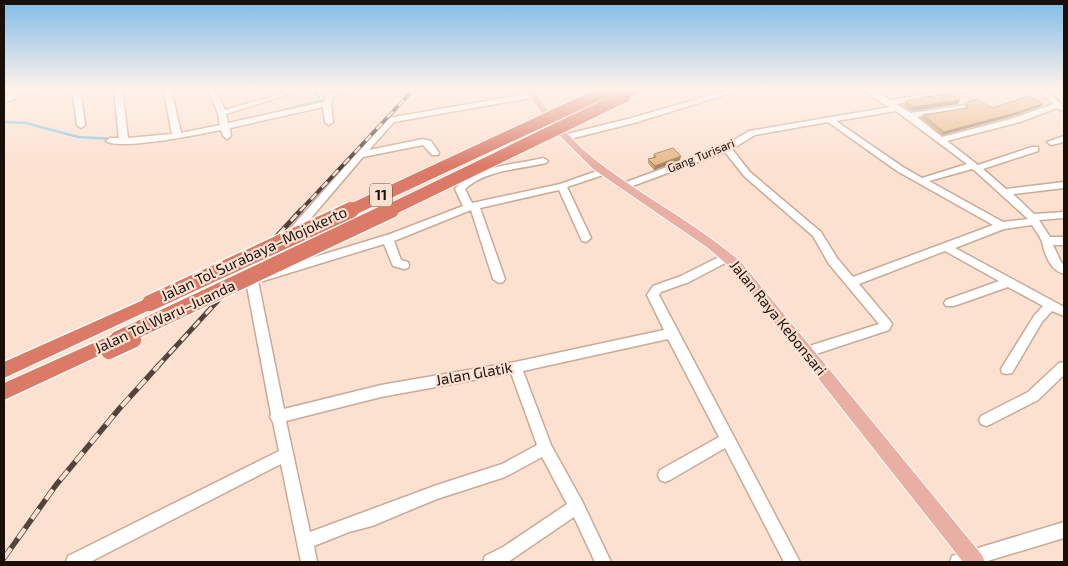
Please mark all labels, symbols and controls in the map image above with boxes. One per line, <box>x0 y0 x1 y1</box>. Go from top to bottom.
street label: Gang Turisari <box>665 135 736 175</box>
road number: 11 <box>370 184 392 206</box>
street label: Jalan Tol Surabaya–Mojokerto <box>158 202 350 305</box>
street label: Jalan Raya Kebonsari <box>727 256 831 379</box>
street label: Jalan Tol Waru–Juanda <box>91 276 238 357</box>
street label: Jalan Glatik <box>434 357 514 389</box>

